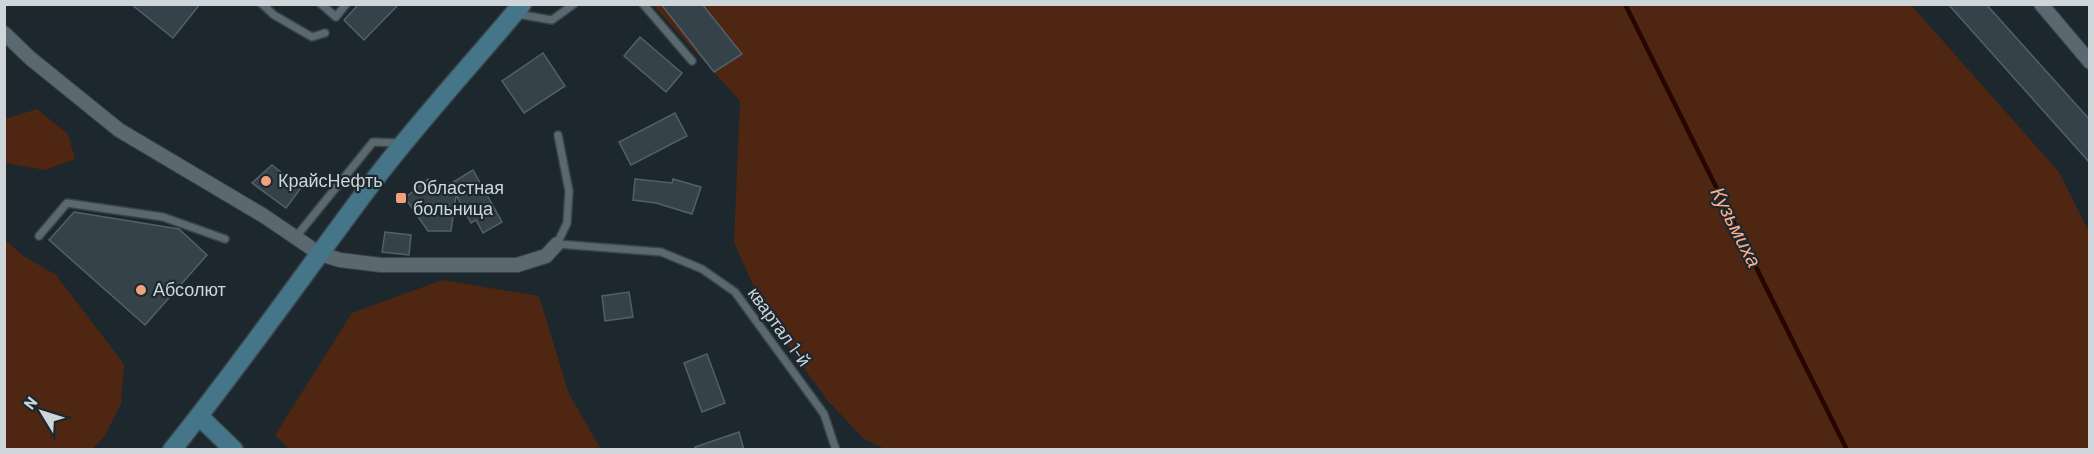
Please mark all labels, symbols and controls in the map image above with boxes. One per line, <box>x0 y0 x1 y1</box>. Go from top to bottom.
place label: КрайсНефть <box>278 169 383 191</box>
marker: КрайсНефть <box>259 174 273 188</box>
place label: Областная больница <box>413 176 504 219</box>
water label: Кузьмиха <box>1706 182 1767 271</box>
marker: Областная больница <box>394 191 408 205</box>
place label: Абсолют <box>153 278 226 300</box>
marker: Абсолют <box>134 283 148 297</box>
street label: квартал 1-й <box>744 283 816 370</box>
north arrow <box>12 382 72 442</box>
text: N <box>19 392 41 412</box>

